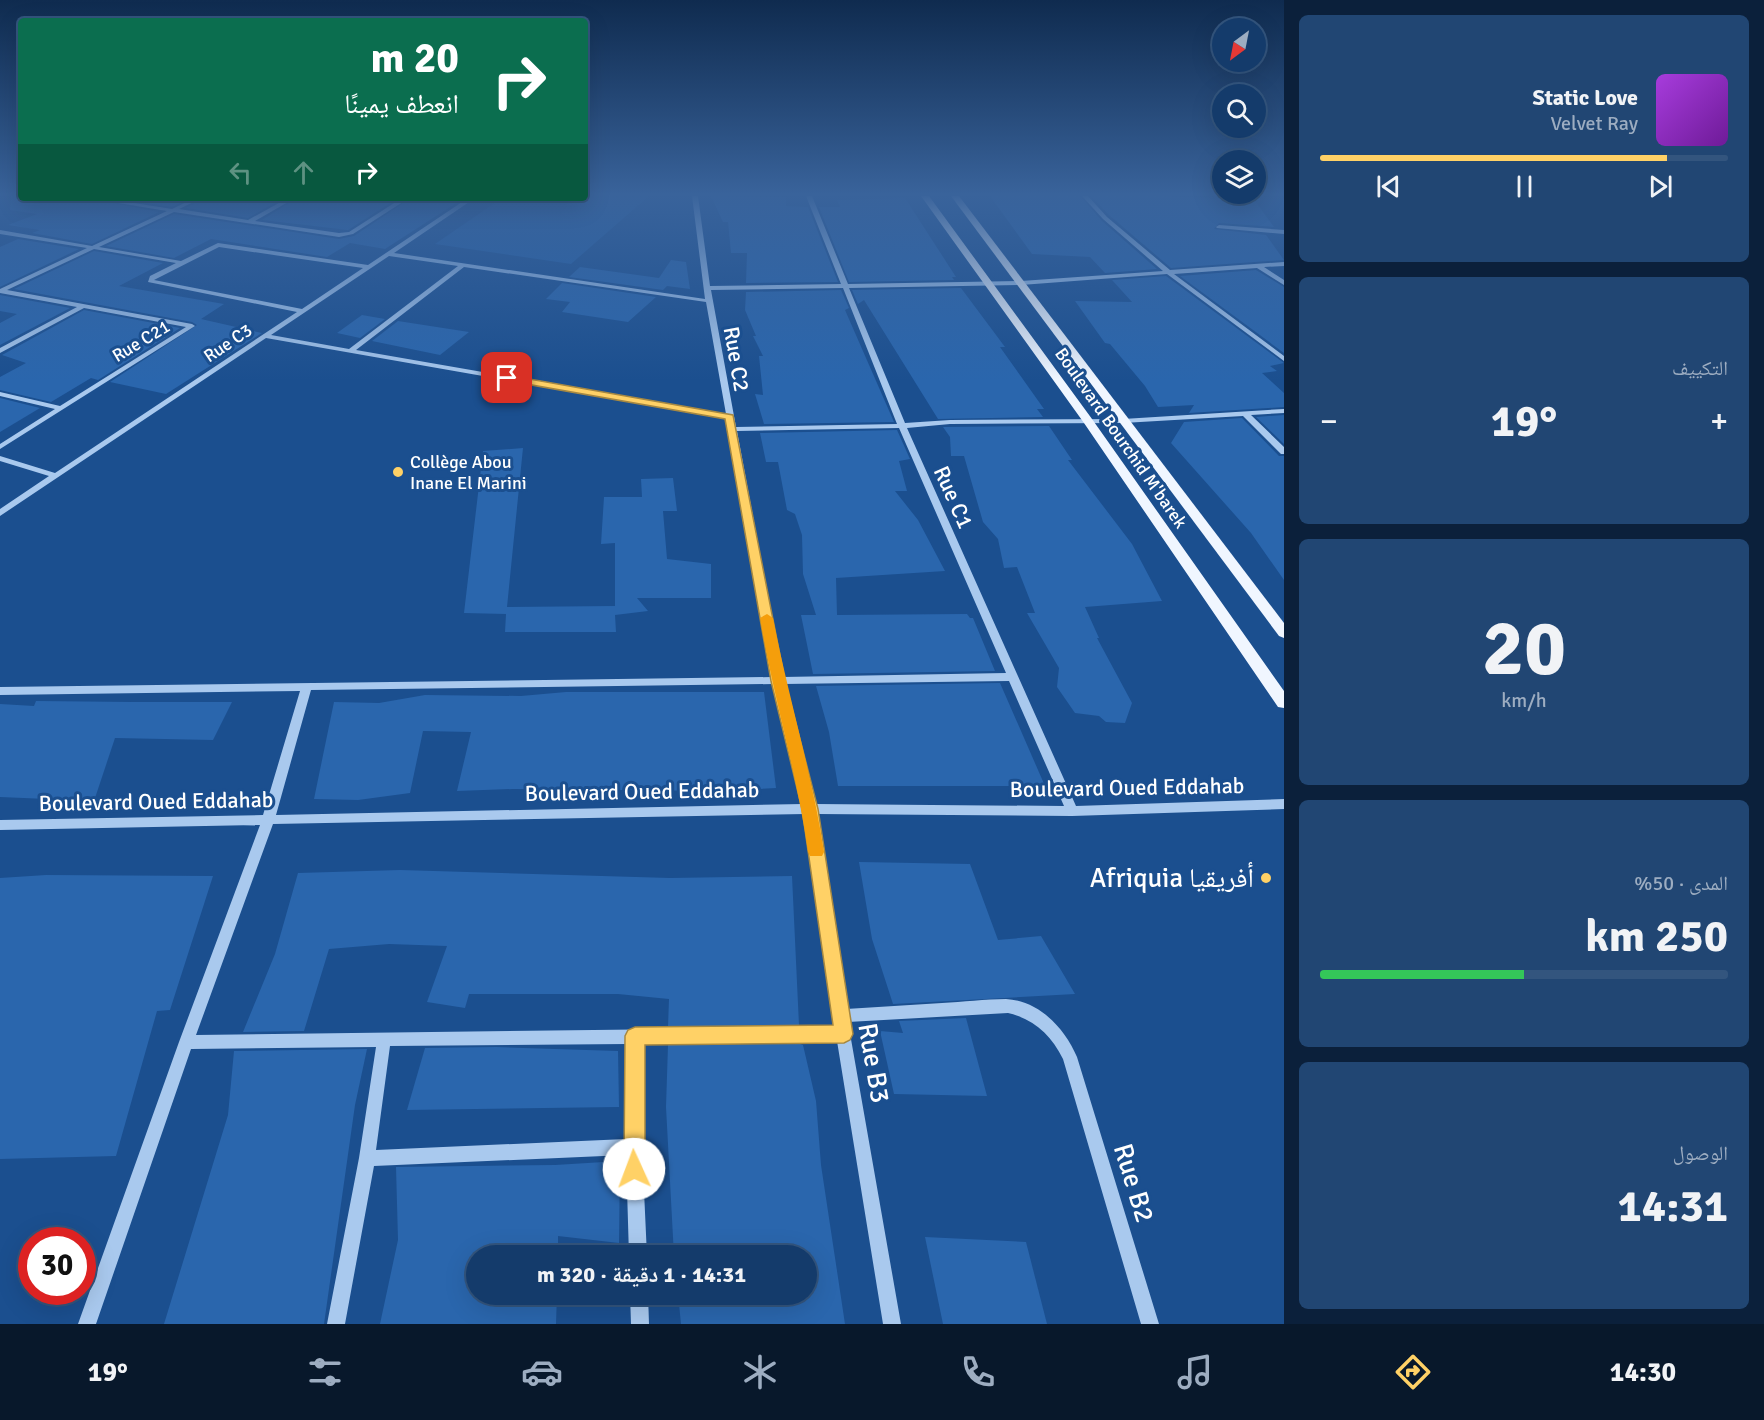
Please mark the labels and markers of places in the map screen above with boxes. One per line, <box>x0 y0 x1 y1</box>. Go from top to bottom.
pin <box>481 352 532 403</box>
place label: Collège Abou Inane El Marini <box>410 451 527 494</box>
marker: Collège Abou Inane El Marini <box>391 465 405 479</box>
place label: Afriquia أفريقيا <box>1090 861 1254 895</box>
marker: Afriquia أفريقيا <box>1259 871 1273 885</box>

